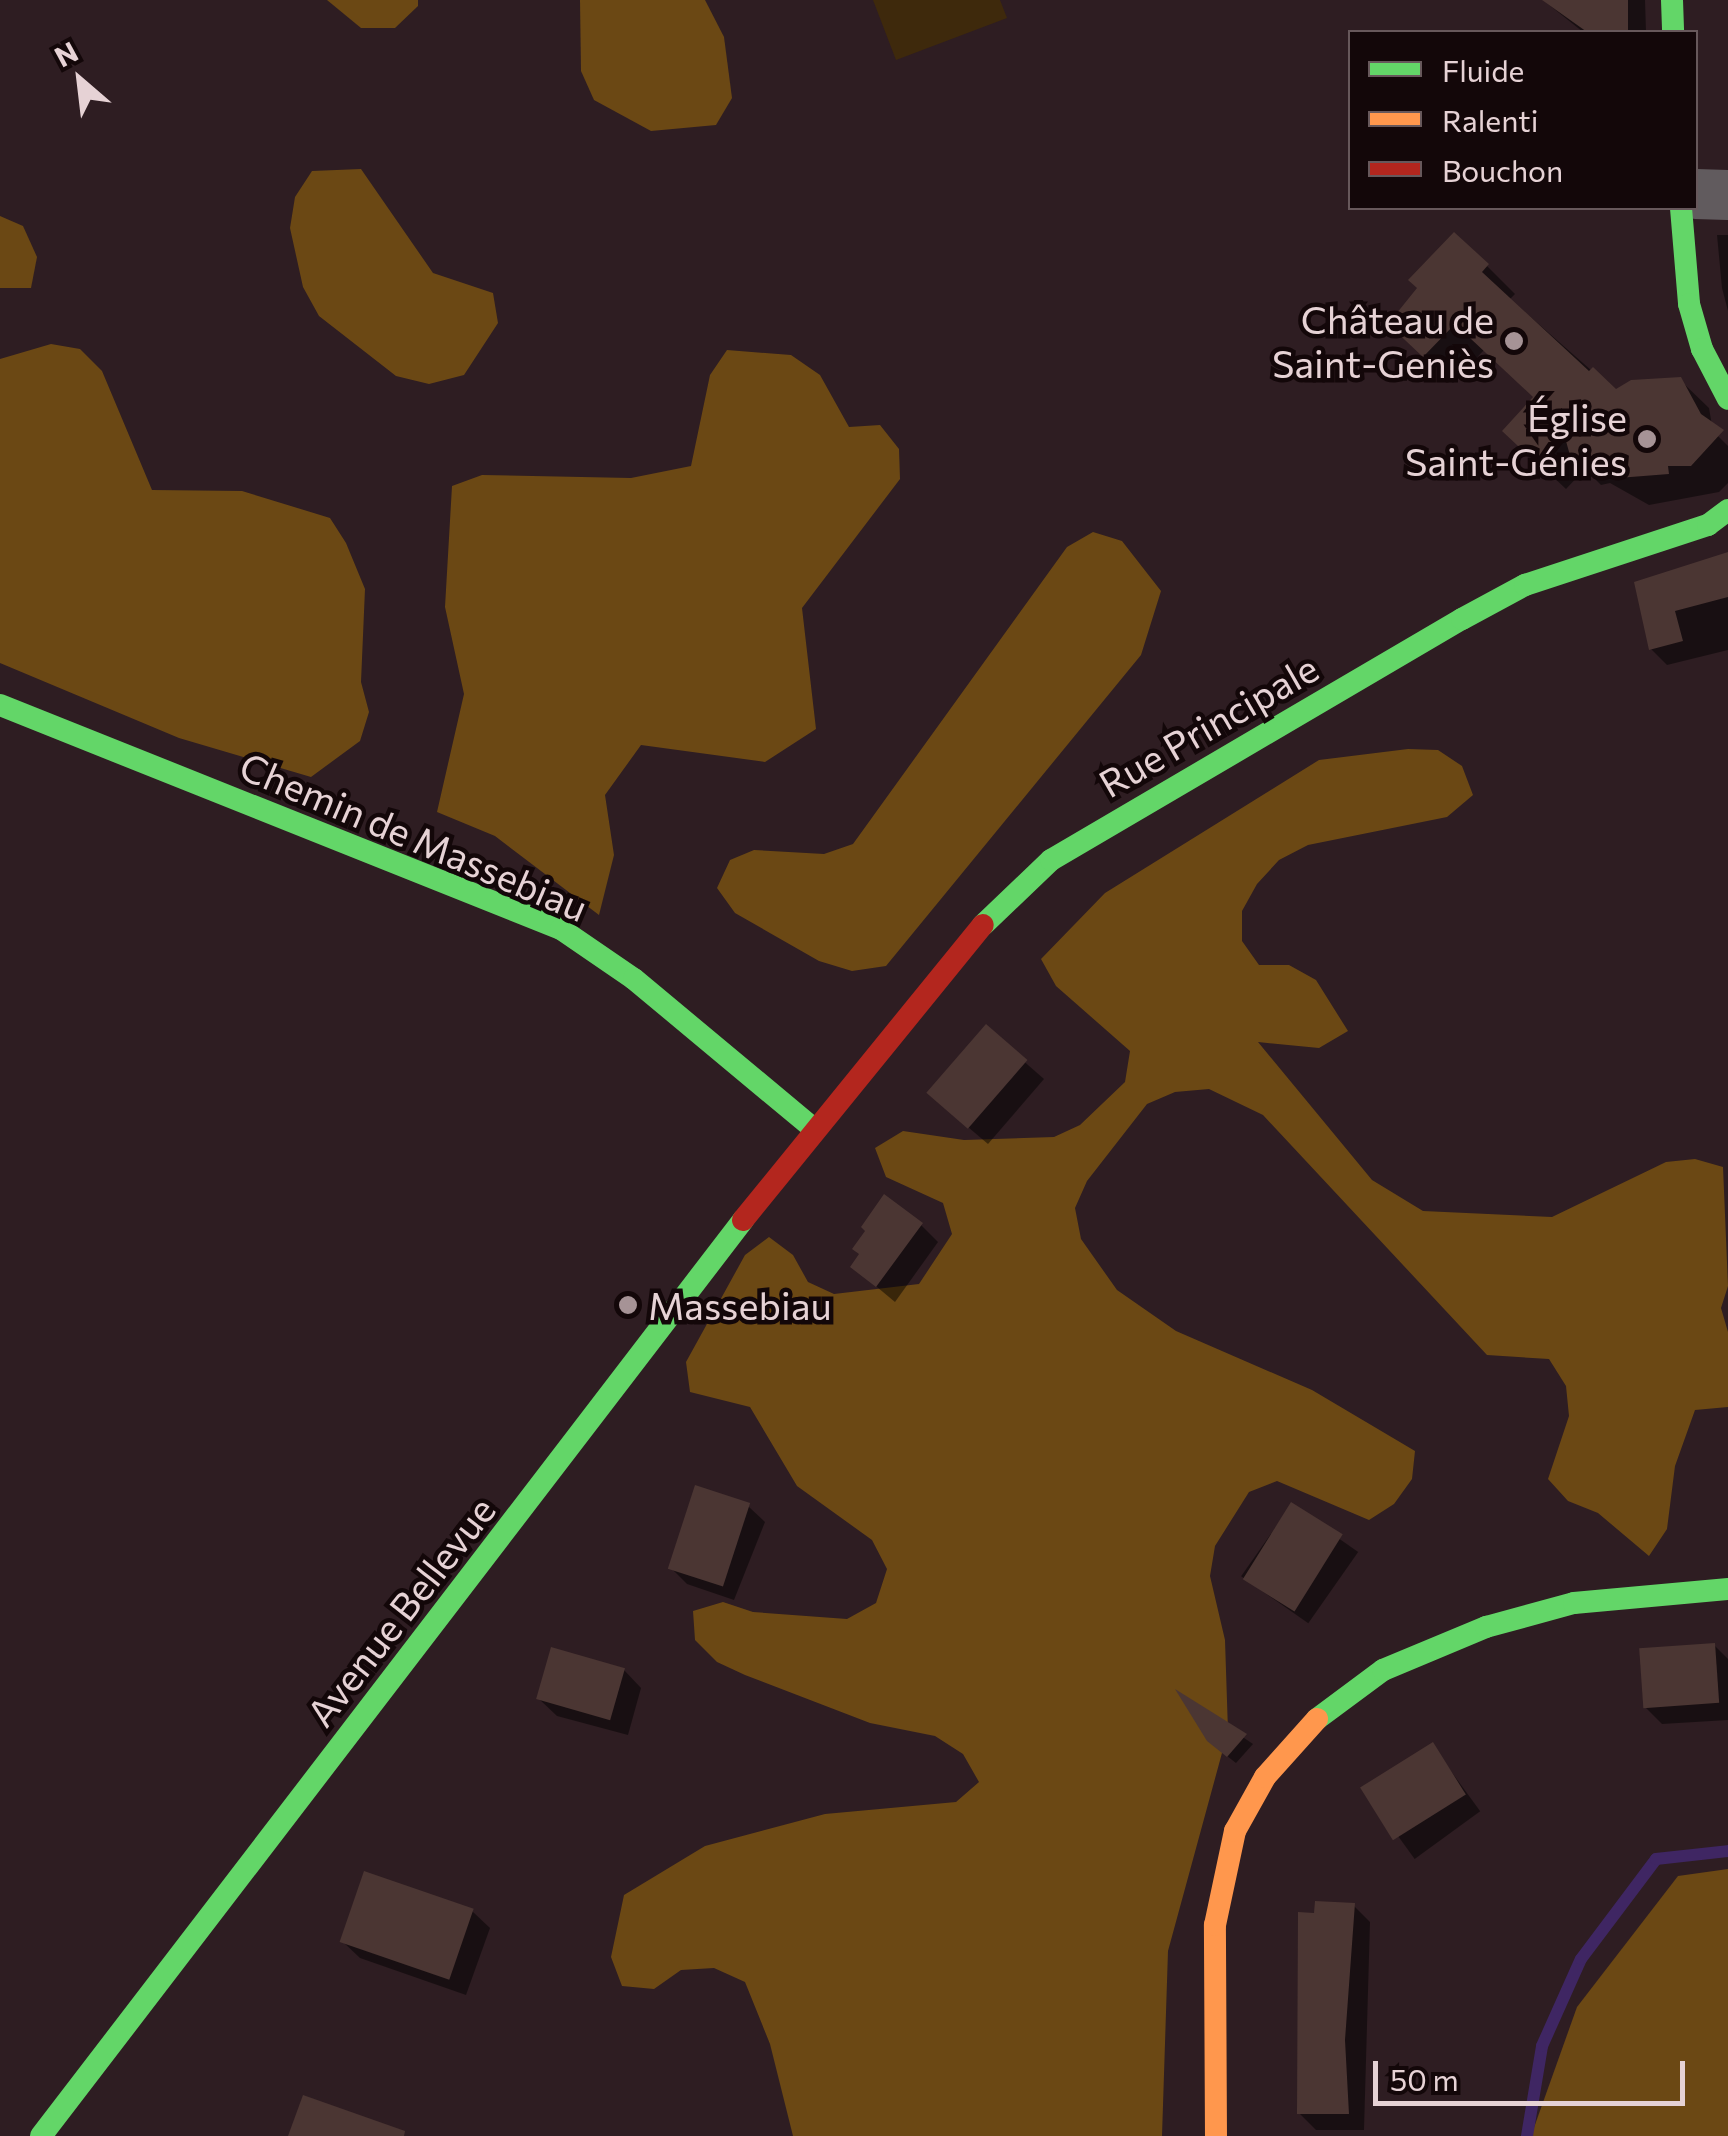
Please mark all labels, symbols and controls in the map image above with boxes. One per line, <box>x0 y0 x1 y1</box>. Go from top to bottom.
north arrow <box>30 30 130 130</box>
legend <box>1348 30 1698 210</box>
text: N <box>49 34 83 73</box>
text: Fluide <box>1442 51 1524 88</box>
text: Ralenti <box>1442 101 1538 138</box>
text: Bouchon <box>1442 151 1563 188</box>
place label: Château de Saint-Geniès <box>1272 296 1494 386</box>
marker: Château de Saint-Geniès <box>1503 330 1525 352</box>
place label: Église Saint-Génies <box>1405 394 1627 484</box>
marker: Église Saint-Génies <box>1636 428 1658 450</box>
street label: Rue Principale <box>1091 644 1325 806</box>
street label: Chemin de Massebiau <box>233 742 595 930</box>
place label: Massebiau <box>648 1282 832 1328</box>
marker: Massebiau <box>617 1294 639 1316</box>
street label: Avenue Bellevue <box>296 1487 504 1735</box>
scale bar <box>1378 2041 1690 2103</box>
text: 50 m <box>1390 2060 1459 2097</box>

